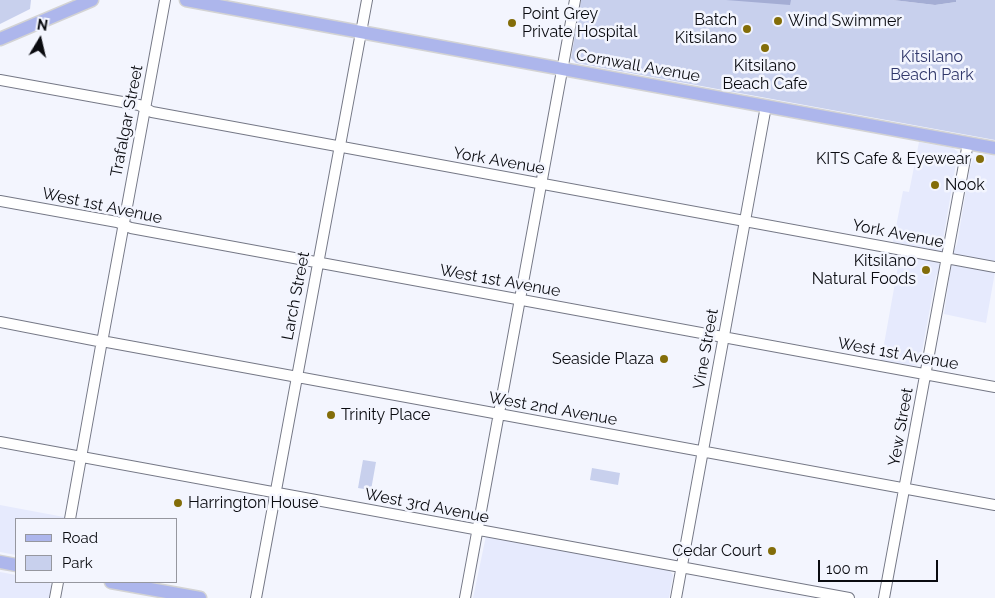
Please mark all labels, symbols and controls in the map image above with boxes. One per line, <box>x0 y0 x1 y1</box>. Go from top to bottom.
place label: Point Grey Private Hospital <box>522 4 637 42</box>
place label: Batch Kitsilano <box>675 10 737 48</box>
place label: Wind Swimmer <box>788 11 902 31</box>
north arrow <box>15 15 65 65</box>
marker: Wind Swimmer <box>772 15 784 27</box>
text: N <box>36 16 49 34</box>
marker: Point Grey Private Hospital <box>506 17 518 29</box>
marker: Batch Kitsilano <box>741 23 753 35</box>
marker: Kitsilano Beach Cafe <box>759 42 771 54</box>
street label: Cornwall Avenue <box>574 46 702 86</box>
park label: Kitsilano Beach Park <box>890 47 974 85</box>
place label: Kitsilano Beach Cafe <box>722 56 808 94</box>
street label: Trafalgar Street <box>107 63 147 179</box>
street label: York Avenue <box>452 143 546 179</box>
place label: KITS Cafe & Eyewear <box>816 149 970 169</box>
marker: KITS Cafe & Eyewear <box>974 153 986 165</box>
place label: Nook <box>945 175 985 195</box>
marker: Nook <box>929 179 941 191</box>
street label: West 1st Avenue <box>40 184 164 228</box>
street label: York Avenue <box>851 216 945 252</box>
street label: Larch Street <box>278 250 314 342</box>
place label: Kitsilano Natural Foods <box>812 251 916 289</box>
street label: West 1st Avenue <box>438 261 562 301</box>
marker: Kitsilano Natural Foods <box>920 264 932 276</box>
street label: Vine Street <box>689 307 723 391</box>
street label: West 1st Avenue <box>836 334 960 374</box>
place label: Seaside Plaza <box>552 349 654 369</box>
marker: Seaside Plaza <box>658 353 670 365</box>
street label: Yew Street <box>885 386 917 468</box>
street label: West 2nd Avenue <box>487 388 619 430</box>
place label: Trinity Place <box>341 405 430 425</box>
marker: Trinity Place <box>325 409 337 421</box>
street label: West 3rd Avenue <box>363 485 491 527</box>
place label: Harrington House <box>188 493 318 513</box>
marker: Harrington House <box>172 497 184 509</box>
legend <box>15 518 178 583</box>
text: Road <box>62 529 98 547</box>
place label: Cedar Court <box>672 541 762 561</box>
marker: Cedar Court <box>766 545 778 557</box>
scale bar <box>820 550 940 582</box>
text: Park <box>62 554 93 572</box>
text: 100 m <box>826 560 868 578</box>

